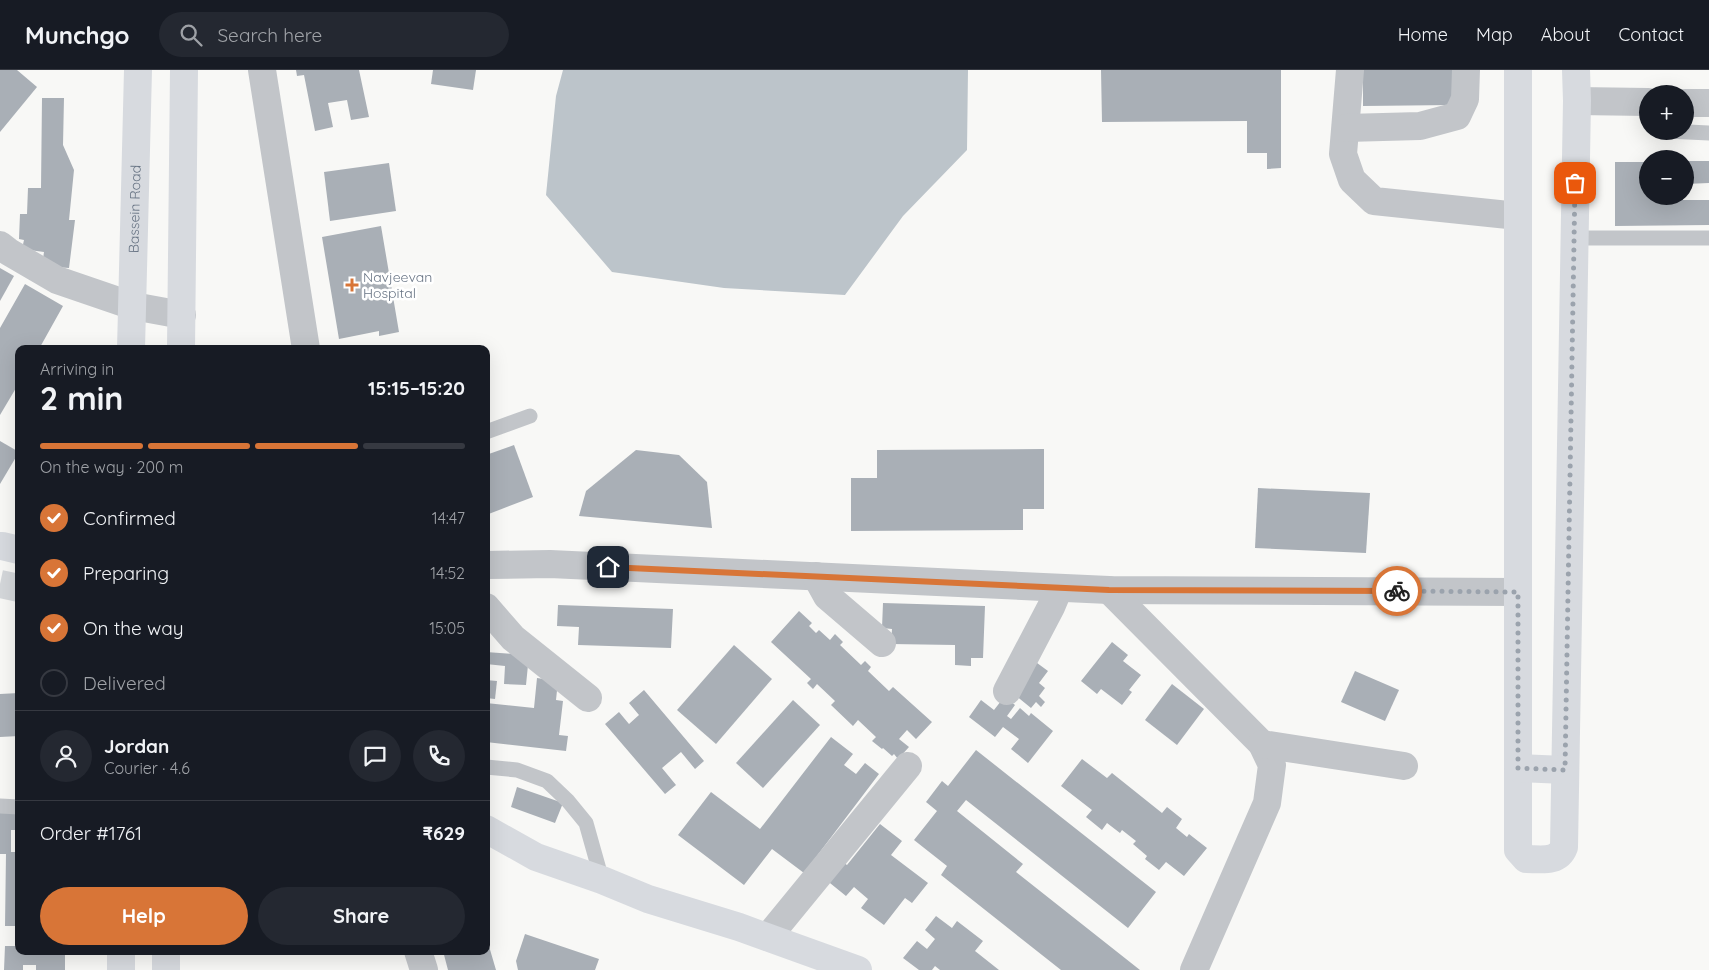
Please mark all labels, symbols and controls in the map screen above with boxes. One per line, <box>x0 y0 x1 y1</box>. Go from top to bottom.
search box <box>159 12 509 57</box>
text: Munchgo <box>25 20 129 50</box>
icon: search <box>177 21 205 49</box>
text: Search here <box>217 23 322 47</box>
text: Home <box>1398 23 1448 46</box>
text: Map <box>1476 23 1513 46</box>
text: About <box>1541 23 1591 46</box>
text: Contact <box>1619 23 1684 46</box>
map controls <box>1639 85 1694 205</box>
button: + <box>1639 85 1694 140</box>
button: − <box>1639 150 1694 205</box>
pin <box>1554 162 1596 204</box>
street label: Bassein Road <box>124 165 145 253</box>
icon: bag <box>1561 169 1589 197</box>
place label: Navjeevan Hospital <box>363 268 432 302</box>
marker: Navjeevan Hospital <box>345 278 359 292</box>
text: Arriving in <box>40 359 114 379</box>
text: 15:15–15:20 <box>368 376 465 400</box>
text: 2 min <box>40 378 123 418</box>
text: On the way · 200 m <box>40 457 183 477</box>
icon: check <box>40 504 68 532</box>
text: Confirmed <box>83 506 176 530</box>
text: 14:47 <box>432 508 465 528</box>
pin <box>587 546 629 588</box>
icon: home <box>594 553 622 581</box>
icon: check <box>40 559 68 587</box>
text: Preparing <box>83 561 169 585</box>
text: 14:52 <box>430 563 465 583</box>
courier <box>1372 566 1422 616</box>
icon: bike <box>1383 577 1411 605</box>
icon: check <box>40 614 68 642</box>
text: On the way <box>83 616 184 640</box>
text: 15:05 <box>429 618 465 638</box>
text: Delivered <box>83 671 166 695</box>
button: person <box>40 730 92 782</box>
button: chat <box>349 730 401 782</box>
button: phone <box>413 730 465 782</box>
text: Jordan <box>104 734 169 758</box>
text: Courier · 4.6 <box>104 758 190 778</box>
text: Order #1761 <box>40 821 142 845</box>
text: ₹629 <box>422 821 465 845</box>
button: Help <box>40 887 248 945</box>
button: Share <box>258 887 465 945</box>

